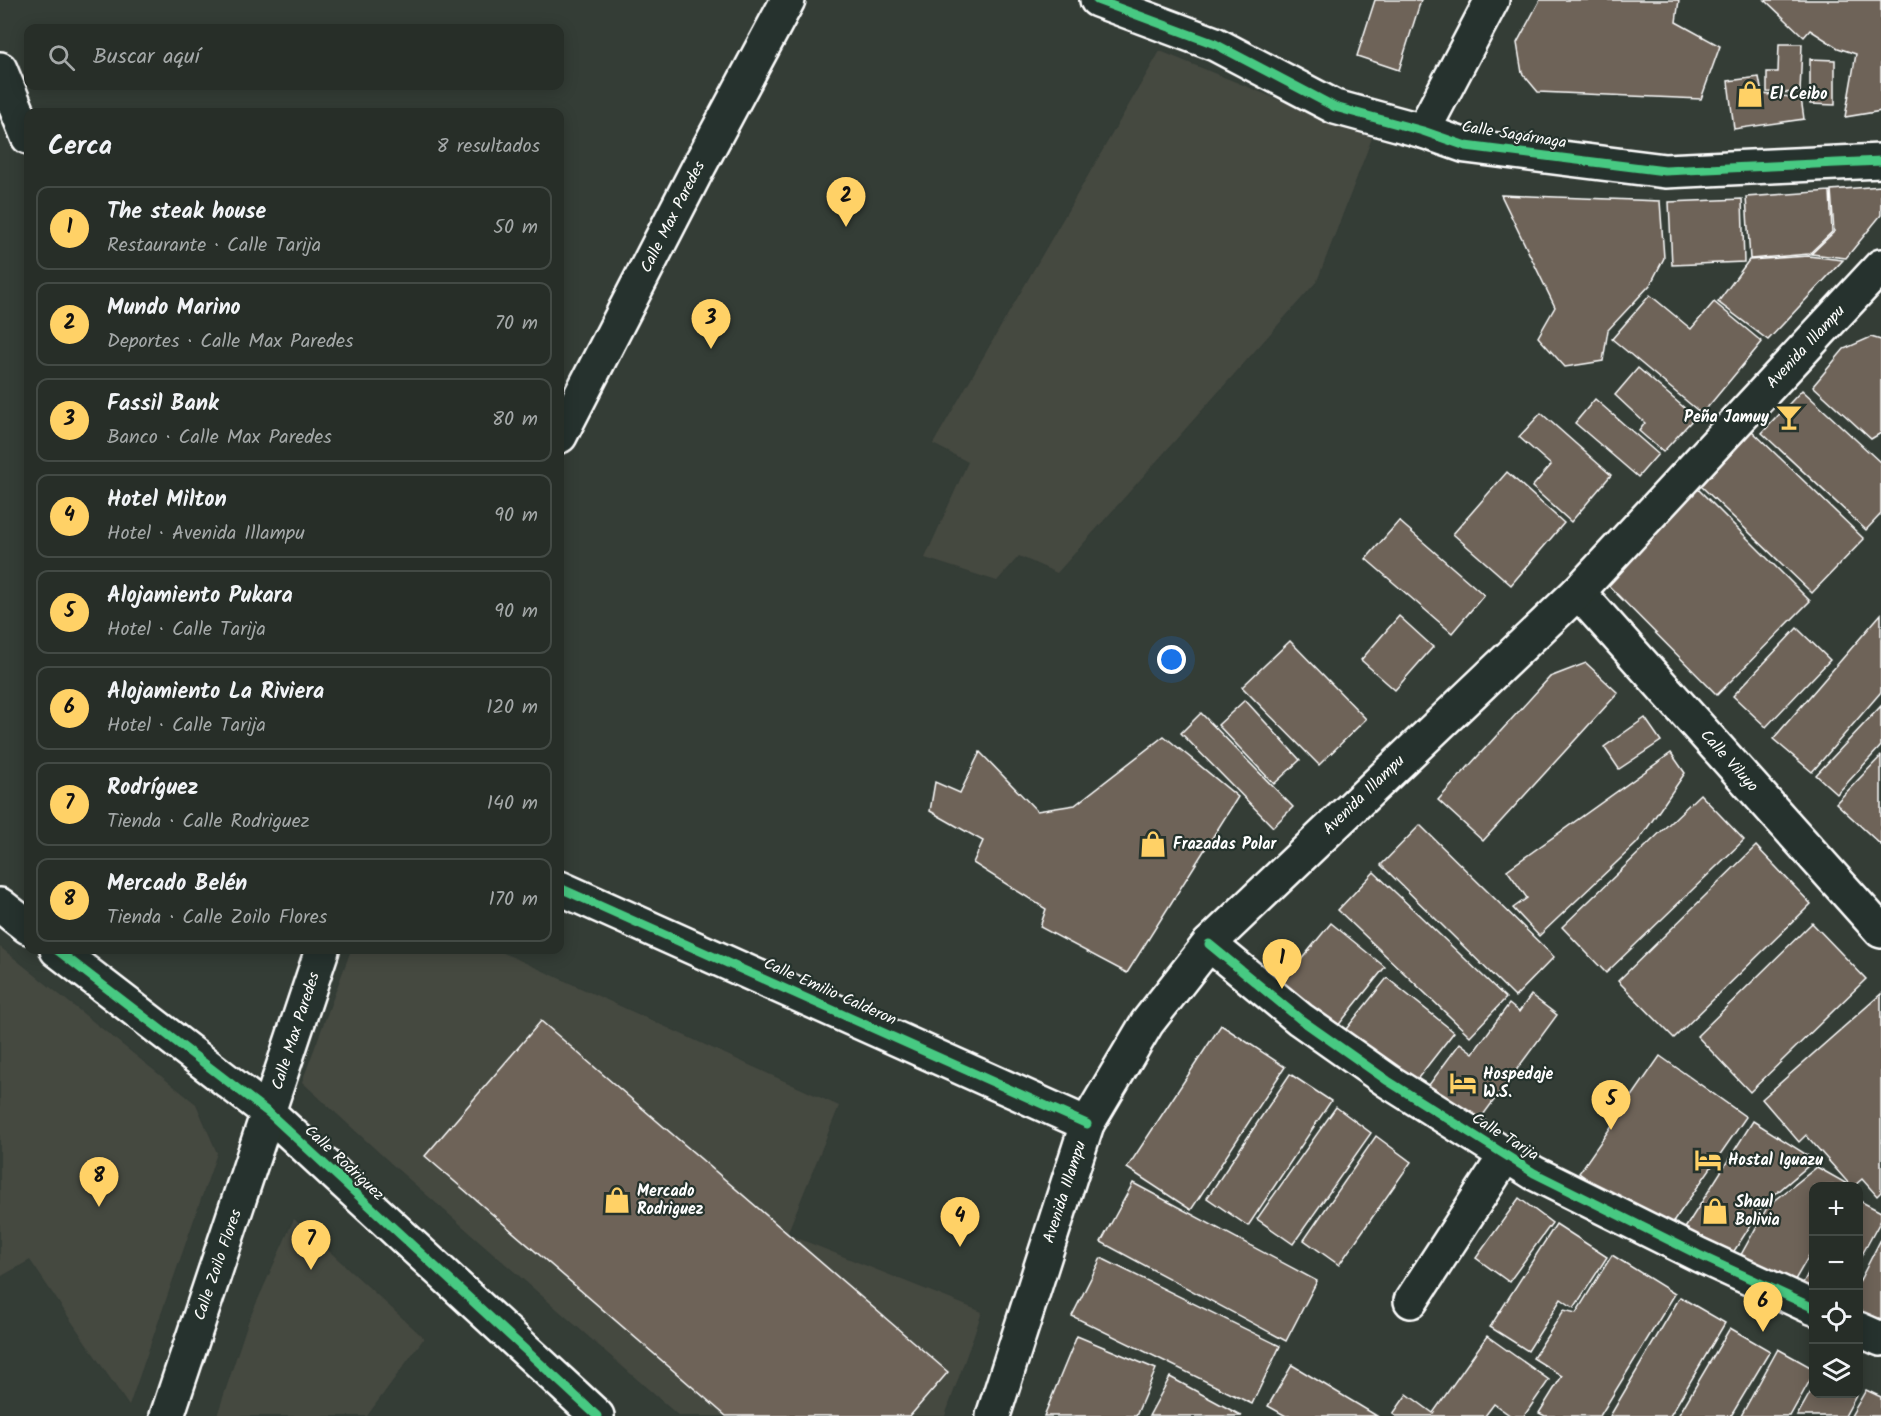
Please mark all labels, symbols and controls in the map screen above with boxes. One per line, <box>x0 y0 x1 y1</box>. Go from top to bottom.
search box <box>24 24 564 90</box>
text: Buscar aquí <box>93 40 200 75</box>
icon: search <box>45 41 78 74</box>
shop icon: El Ceibo <box>1735 79 1765 109</box>
place label: El Ceibo <box>1770 82 1827 107</box>
street label: Calle Sagárnaga <box>1460 114 1568 156</box>
text: Cerca <box>48 126 112 168</box>
text: 8 resultados <box>437 131 540 163</box>
street label: Calle Max Paredes <box>634 157 712 277</box>
pin: 2 <box>826 178 866 227</box>
text: The steak house <box>107 195 266 230</box>
text: 1 <box>66 212 73 244</box>
text: 50 m <box>493 212 538 244</box>
text: Restaurante · Calle Tarija <box>107 230 321 262</box>
text: Mundo Marino <box>107 291 241 326</box>
street label: Avenida Illampu <box>1761 299 1852 394</box>
pin: 3 <box>692 300 730 349</box>
text: 2 <box>64 308 75 340</box>
text: 70 m <box>495 308 538 340</box>
text: Deportes · Calle Max Paredes <box>107 326 353 358</box>
text: Fassil Bank <box>107 387 219 422</box>
bar icon: Peña Jamuy <box>1774 402 1804 432</box>
text: 3 <box>64 404 75 436</box>
text: 80 m <box>492 404 538 436</box>
place label: Peña Jamuy <box>1684 405 1770 430</box>
text: Banco · Calle Max Paredes <box>107 422 332 454</box>
text: Hotel Milton <box>107 483 227 518</box>
text: 4 <box>64 500 75 532</box>
text: 90 m <box>494 500 538 532</box>
text: Hotel · Avenida Illampu <box>107 518 305 550</box>
text: Alojamiento Pukara <box>107 579 293 614</box>
text: 5 <box>64 596 75 628</box>
text: 90 m <box>494 596 538 628</box>
text: Hotel · Calle Tarija <box>107 614 266 646</box>
your location <box>1157 645 1186 674</box>
text: Alojamiento La Riviera <box>107 675 324 710</box>
text: 6 <box>64 692 75 724</box>
text: 120 m <box>486 692 538 724</box>
text: Hotel · Calle Tarija <box>107 710 266 742</box>
street label: Calle Viluyo <box>1694 724 1764 798</box>
street label: Avenida Illampu <box>1317 749 1411 841</box>
text: Rodríguez <box>107 771 198 806</box>
text: 7 <box>65 788 74 820</box>
text: 140 m <box>487 788 538 820</box>
text: Tienda · Calle Rodriguez <box>107 806 309 838</box>
shop icon: Frazadas Polar <box>1138 829 1168 859</box>
place label: Frazadas Polar <box>1173 832 1277 857</box>
text: Mercado Belén <box>107 867 247 902</box>
text: 8 <box>64 884 75 916</box>
text: 170 m <box>489 884 538 916</box>
text: Tienda · Calle Zoilo Flores <box>107 902 327 934</box>
pin: 1 <box>1262 940 1302 989</box>
street label: Calle Emilio Calderon <box>760 951 900 1033</box>
street label: Calle Max Paredes <box>265 969 327 1093</box>
place label: Hospedaje W.S. <box>1483 1062 1554 1105</box>
hotel icon: Hospedaje W.S. <box>1448 1068 1478 1098</box>
pin: 5 <box>1592 1080 1630 1130</box>
street label: Calle Tarija <box>1466 1106 1544 1168</box>
street label: Calle Rodriguez <box>298 1119 390 1207</box>
street label: Avenida Illampu <box>1037 1137 1093 1246</box>
hotel icon: Hostal Iguazu <box>1693 1145 1723 1175</box>
place label: Hostal Iguazu <box>1728 1148 1823 1173</box>
pin: 8 <box>80 1158 118 1207</box>
place label: Mercado Rodriguez <box>637 1179 704 1222</box>
map controls <box>1809 1182 1863 1398</box>
button: + <box>1809 1182 1863 1236</box>
shop icon: Mercado Rodriguez <box>602 1185 632 1215</box>
place label: Shaul Bolivia <box>1735 1190 1780 1233</box>
shop icon: Shaul Bolivia <box>1700 1196 1730 1226</box>
pin: 4 <box>940 1198 980 1247</box>
street label: Calle Zoilo Flores <box>187 1206 249 1324</box>
pin: 7 <box>292 1220 330 1270</box>
button: − <box>1809 1236 1863 1290</box>
pin: 6 <box>1744 1282 1782 1332</box>
button: locate <box>1809 1290 1863 1344</box>
button: layers <box>1809 1344 1863 1398</box>

